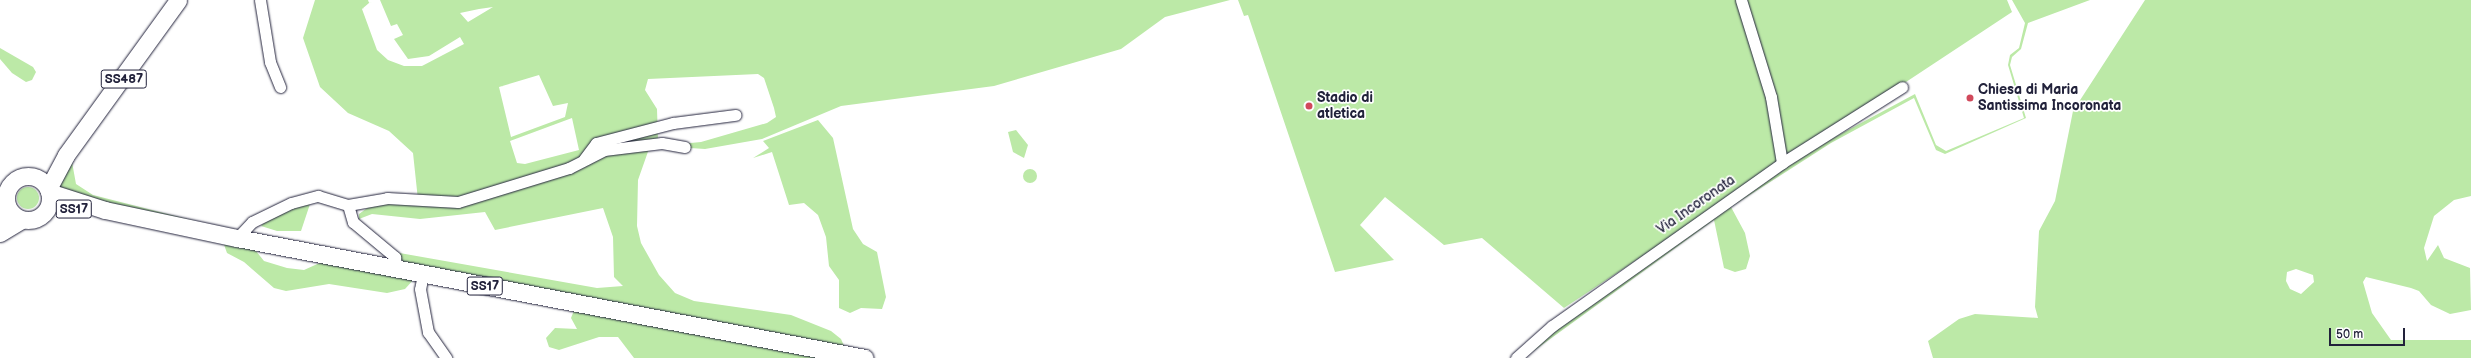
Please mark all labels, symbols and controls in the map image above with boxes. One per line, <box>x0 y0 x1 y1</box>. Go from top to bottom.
road number: SS487 <box>100 68 148 90</box>
place label: Chiesa di Maria Santissima Incoronata <box>1978 82 2121 114</box>
place label: Stadio di atletica <box>1317 90 1373 122</box>
marker: Chiesa di Maria Santissima Incoronata <box>1965 93 1975 103</box>
marker: Stadio di atletica <box>1304 101 1314 111</box>
street label: Via Incoronata <box>1654 172 1738 238</box>
road number: SS17 <box>55 198 93 220</box>
road number: SS17 <box>466 275 504 297</box>
scale bar <box>2331 320 2407 346</box>
text: 50 m <box>2336 327 2363 342</box>

